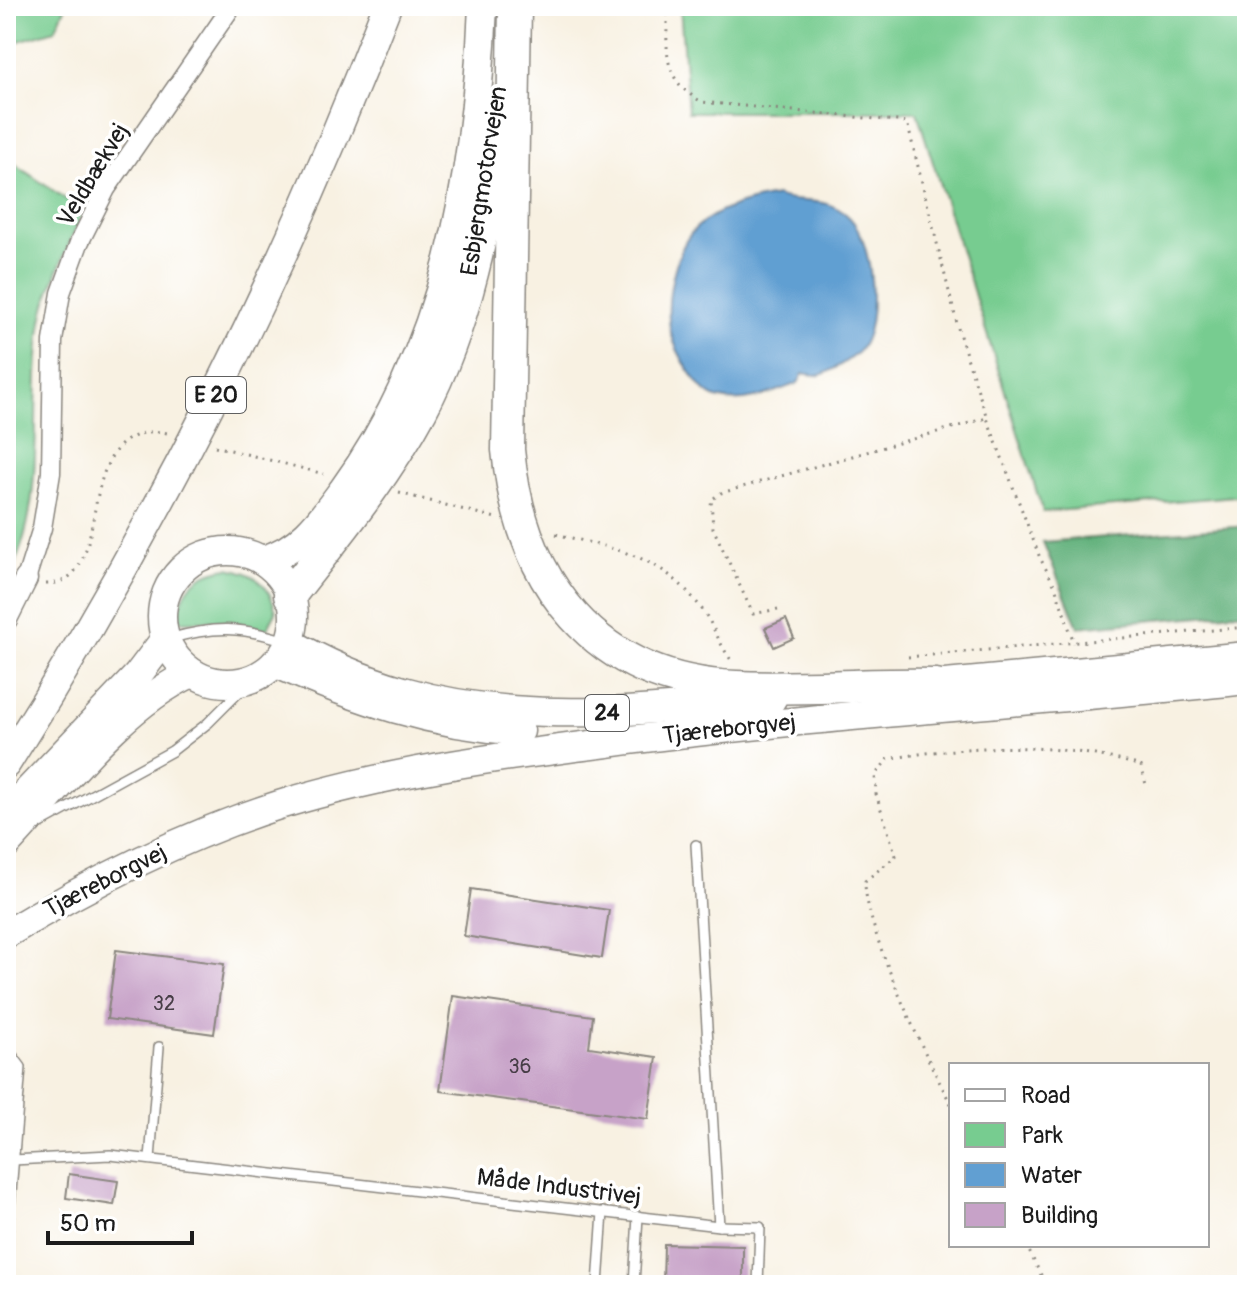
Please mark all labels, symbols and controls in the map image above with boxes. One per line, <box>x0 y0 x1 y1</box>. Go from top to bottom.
street label: Esbjergmotorvejen <box>455 84 513 278</box>
street label: Veldbækvej <box>51 118 135 232</box>
road number: E 20 <box>186 377 246 413</box>
road number: 24 <box>585 695 629 731</box>
street label: Tjæreborgvej <box>661 708 797 750</box>
street label: Tjæreborgvej <box>39 838 171 924</box>
house number: 32 <box>153 991 175 1016</box>
house number: 36 <box>509 1054 531 1079</box>
legend <box>949 1063 1209 1247</box>
text: Road <box>1021 1081 1071 1110</box>
text: Park <box>1021 1121 1063 1150</box>
text: Water <box>1021 1161 1082 1190</box>
street label: Måde Industrivej <box>475 1163 643 1211</box>
scale bar <box>48 1195 192 1245</box>
text: Building <box>1021 1201 1098 1230</box>
text: 50 m <box>60 1209 116 1238</box>

